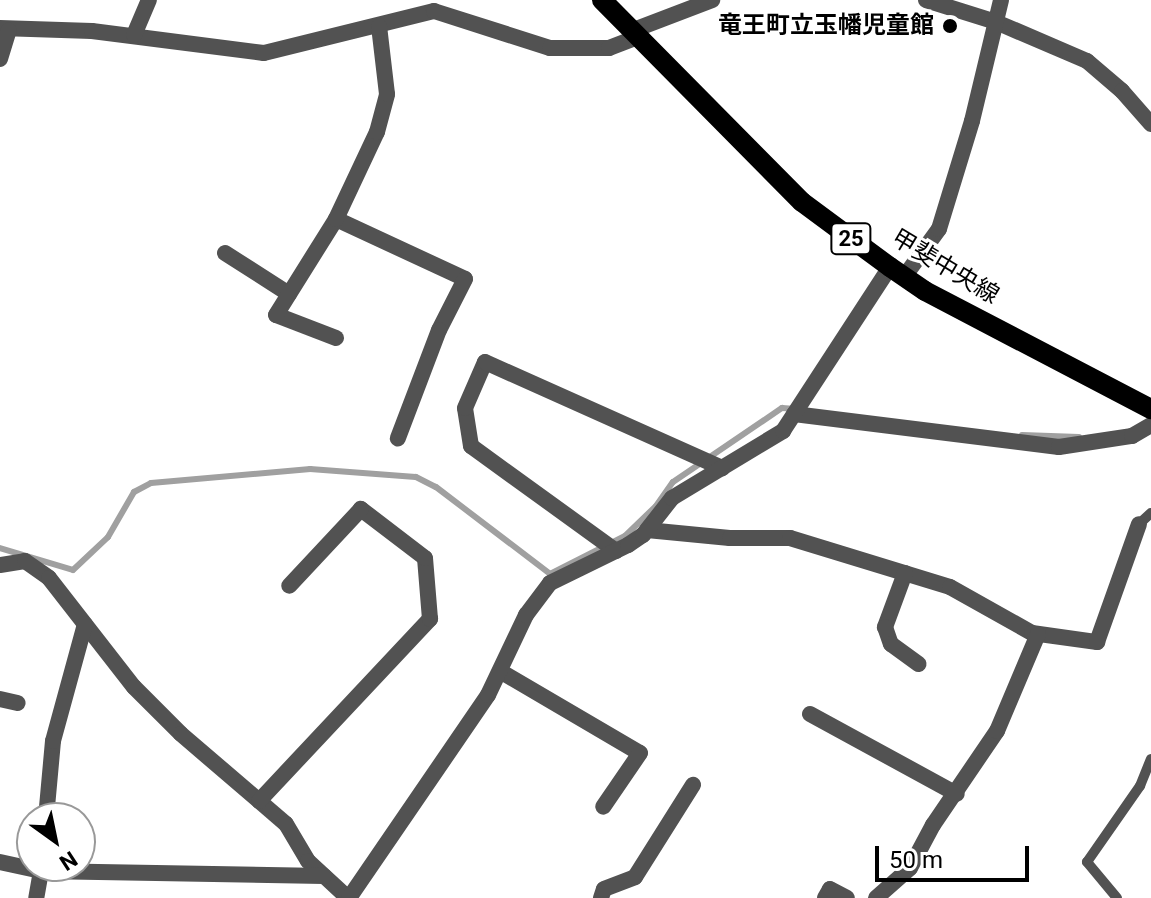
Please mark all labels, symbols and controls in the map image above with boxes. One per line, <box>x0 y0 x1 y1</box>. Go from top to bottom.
place label: 竜王町立玉幡児童館 <box>718 12 934 40</box>
marker: 竜王町立玉幡児童館 <box>941 17 959 35</box>
road number: 25 <box>829 221 873 257</box>
street label: 甲斐中央線 <box>886 224 1004 310</box>
north arrow <box>16 802 96 882</box>
scale bar <box>879 830 1033 880</box>
text: N <box>55 846 82 876</box>
text: 50 m <box>889 846 943 874</box>

